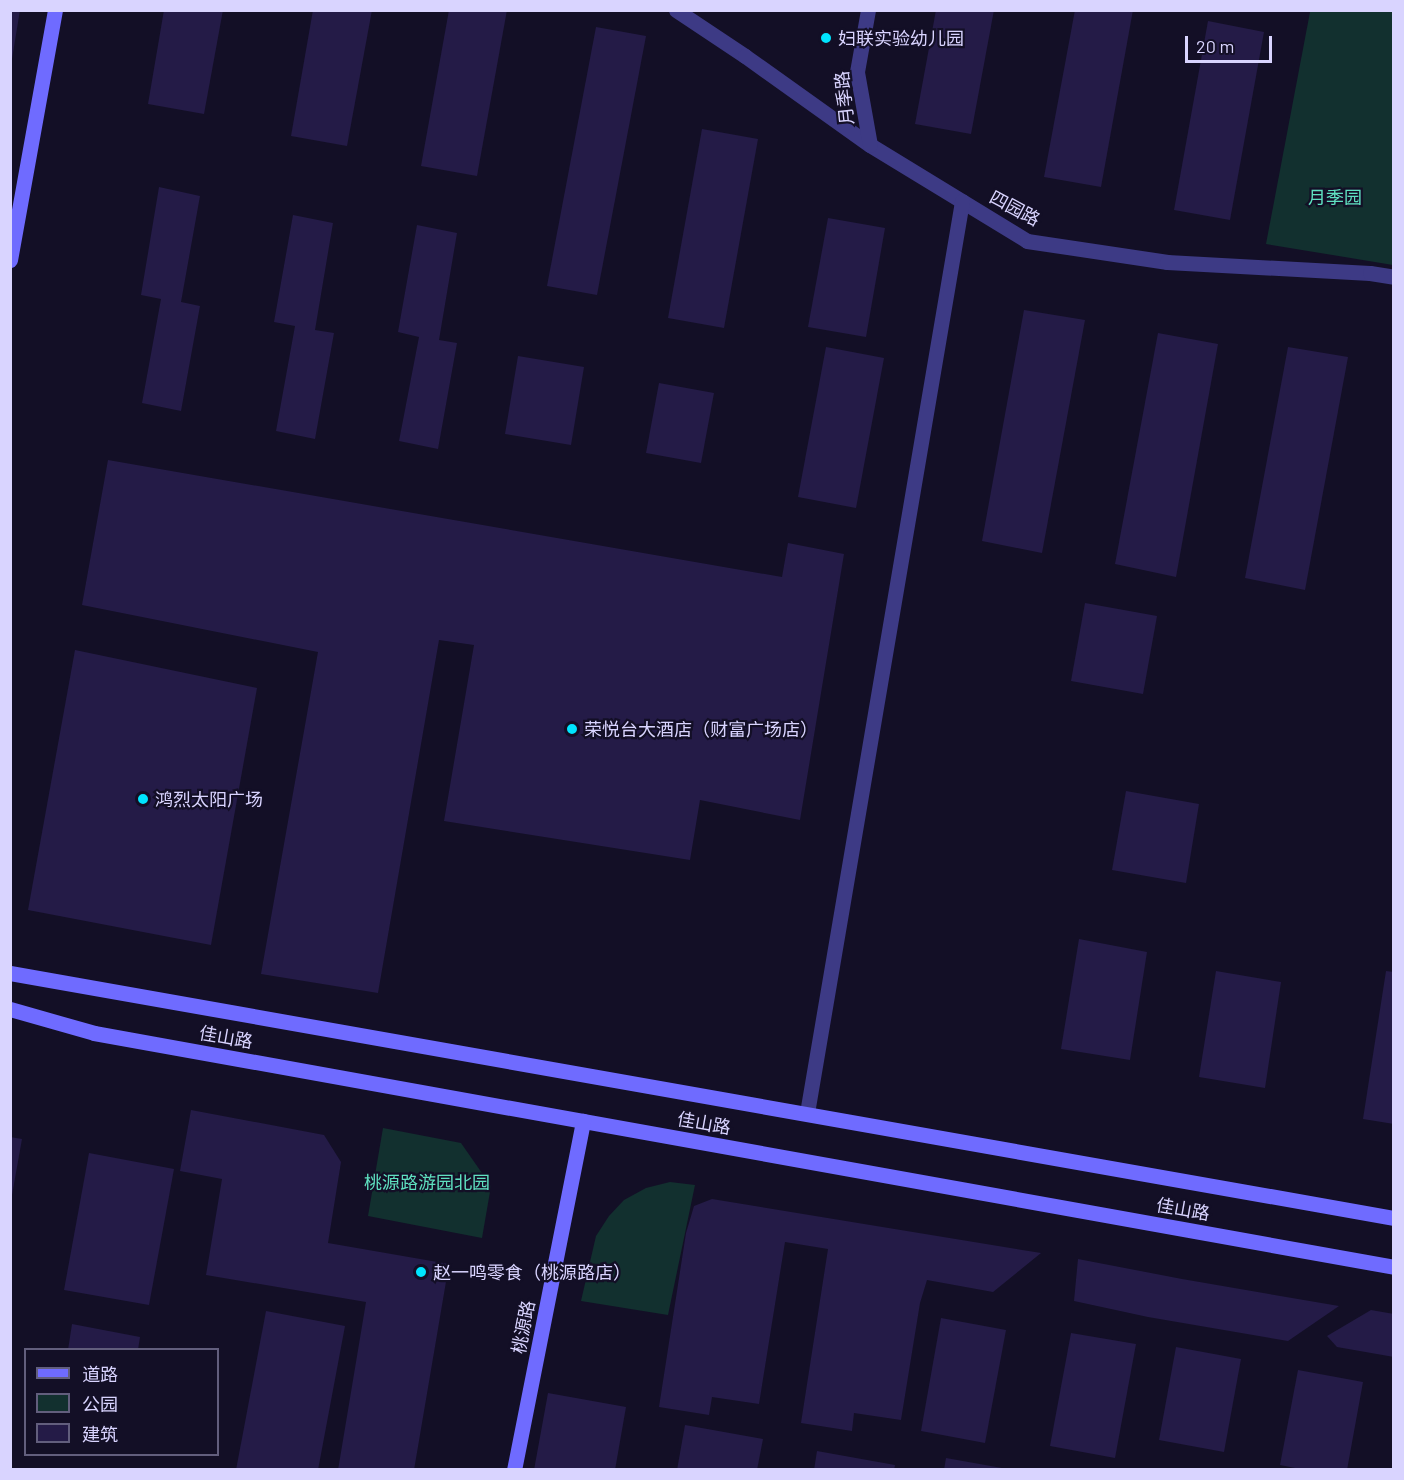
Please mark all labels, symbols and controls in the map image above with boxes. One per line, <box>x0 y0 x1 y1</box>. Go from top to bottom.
scale bar <box>1188 24 1275 62</box>
place label: 妇联实验幼儿园 <box>838 27 964 49</box>
marker: 妇联实验幼儿园 <box>819 31 833 45</box>
text: 20 m <box>1196 35 1234 57</box>
street label: 月季路 <box>830 70 858 126</box>
street label: 四园路 <box>986 186 1044 230</box>
park label: 月季园 <box>1308 186 1362 208</box>
place label: 荣悦台大酒店（财富广场店） <box>584 718 818 740</box>
marker: 荣悦台大酒店（财富广场店） <box>565 722 579 736</box>
place label: 鸿烈太阳广场 <box>155 788 263 810</box>
marker: 鸿烈太阳广场 <box>136 792 150 806</box>
street label: 佳山路 <box>198 1022 254 1052</box>
street label: 佳山路 <box>676 1108 732 1138</box>
park label: 桃源路游园北园 <box>364 1171 490 1193</box>
street label: 佳山路 <box>1155 1194 1211 1224</box>
place label: 赵一鸣零食（桃源路店） <box>433 1261 631 1283</box>
marker: 赵一鸣零食（桃源路店） <box>414 1265 428 1279</box>
street label: 桃源路 <box>507 1298 539 1356</box>
legend <box>24 1348 219 1456</box>
text: 道路 <box>82 1363 118 1385</box>
text: 公园 <box>82 1393 118 1415</box>
text: 建筑 <box>82 1423 118 1445</box>

